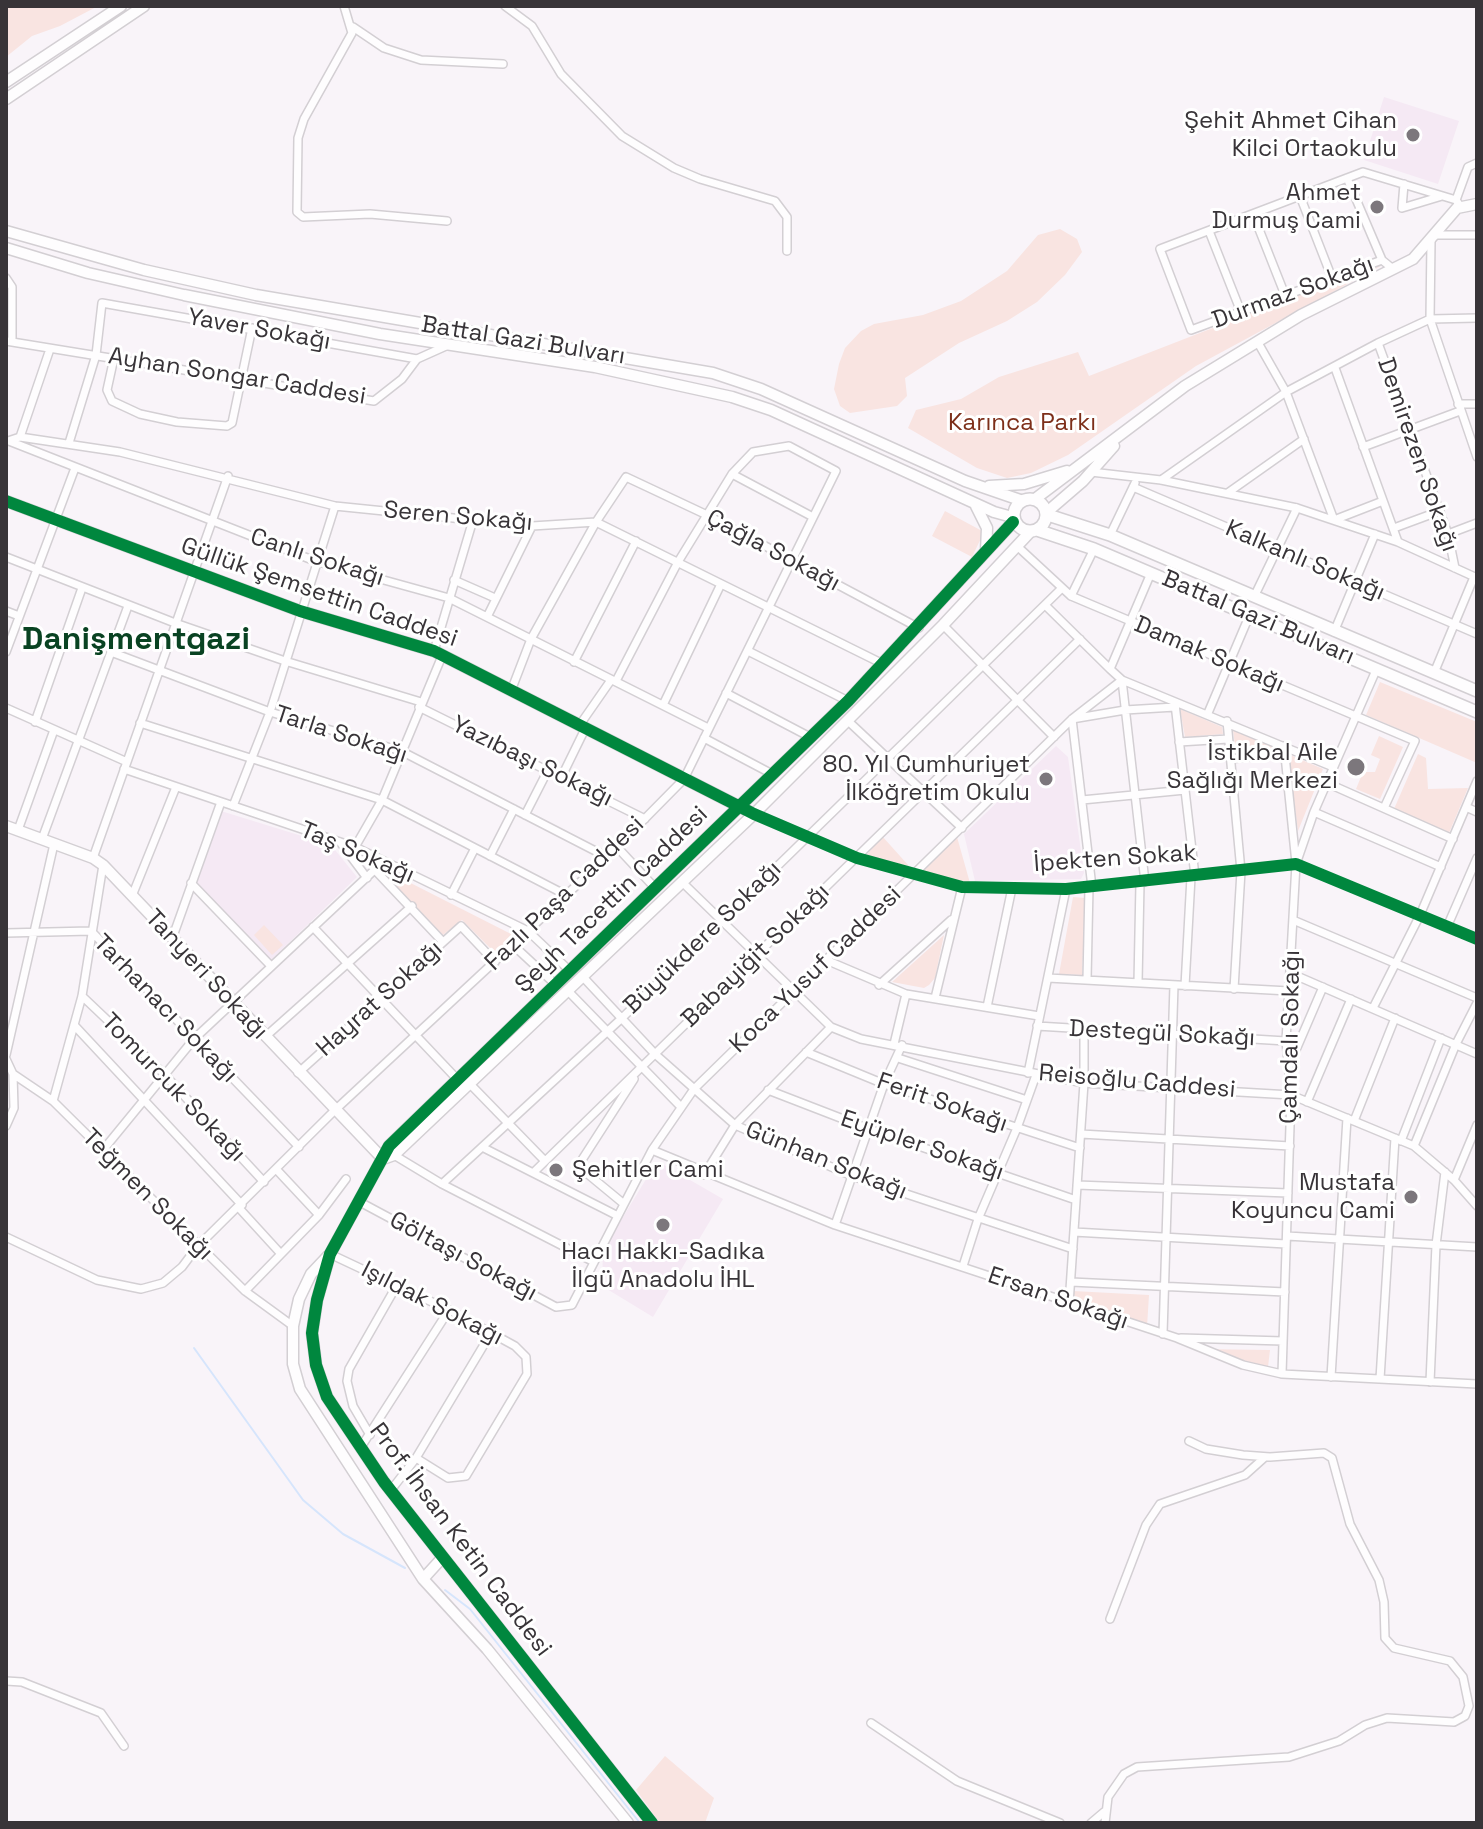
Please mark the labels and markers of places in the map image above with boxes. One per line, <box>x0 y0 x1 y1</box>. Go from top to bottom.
place label: Şehit Ahmet Cihan Kilci Ortaokulu <box>1184 107 1397 163</box>
marker: Şehit Ahmet Cihan Kilci Ortaokulu <box>1404 126 1422 144</box>
place label: Ahmet Durmuş Cami <box>1212 179 1361 235</box>
marker: Ahmet Durmuş Cami <box>1368 198 1386 216</box>
place label: İstikbal Aile Sağlığı Merkezi <box>1167 739 1338 795</box>
place label: 80. Yıl Cumhuriyet İlköğretim Okulu <box>823 751 1030 807</box>
marker: İstikbal Aile Sağlığı Merkezi <box>1345 756 1367 778</box>
marker: 80. Yıl Cumhuriyet İlköğretim Okulu <box>1037 770 1055 788</box>
place label: Şehitler Cami <box>572 1156 724 1184</box>
marker: Şehitler Cami <box>547 1161 565 1179</box>
place label: Mustafa Koyuncu Cami <box>1231 1169 1395 1225</box>
marker: Mustafa Koyuncu Cami <box>1402 1188 1420 1206</box>
marker: Hacı Hakkı-Sadıka İlgü Anadolu İHL <box>654 1216 672 1234</box>
place label: Hacı Hakkı-Sadıka İlgü Anadolu İHL <box>561 1238 765 1294</box>

